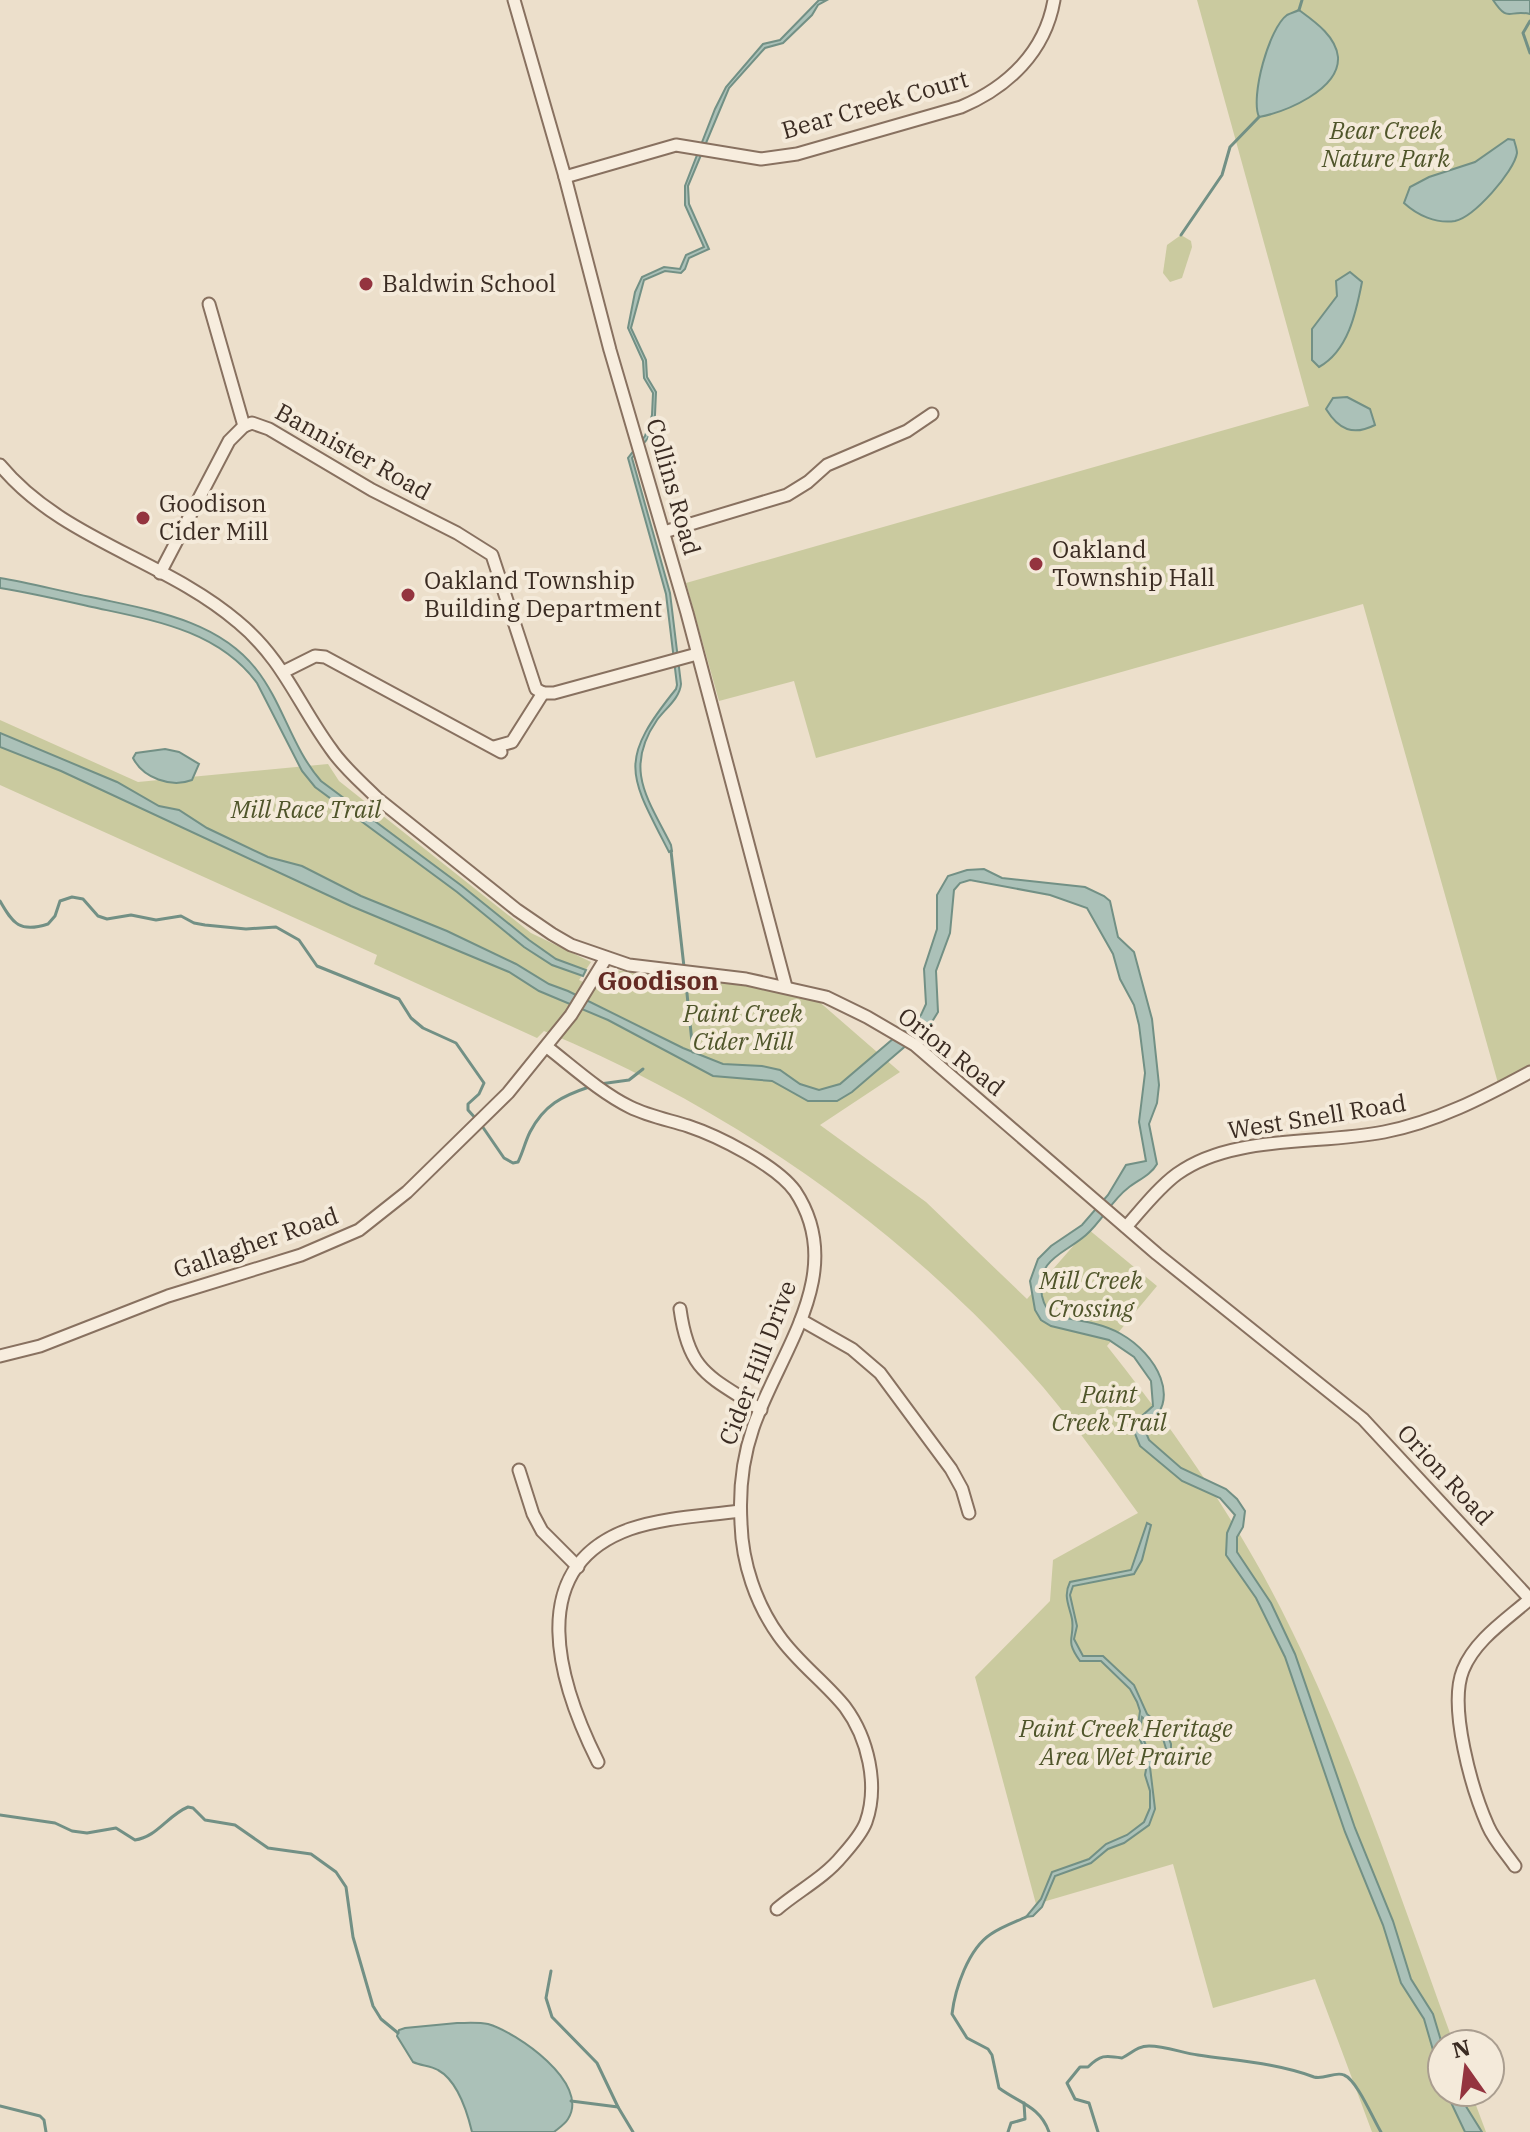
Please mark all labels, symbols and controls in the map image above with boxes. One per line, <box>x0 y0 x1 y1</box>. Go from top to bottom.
street label: Bear Creek Court <box>778 62 972 146</box>
park label: Bear Creek Nature Park <box>1321 114 1450 174</box>
place label: Baldwin School <box>382 267 556 299</box>
marker: Baldwin School <box>357 275 375 293</box>
street label: Bannister Road <box>270 395 437 507</box>
street label: Collins Road <box>639 415 709 559</box>
place label: Goodison Cider Mill <box>159 487 269 547</box>
marker: Goodison Cider Mill <box>134 509 152 527</box>
place label: Oakland Township Hall <box>1052 533 1215 593</box>
marker: Oakland Township Hall <box>1027 555 1045 573</box>
place label: Oakland Township Building Department <box>424 564 662 624</box>
marker: Oakland Township Building Department <box>399 586 417 604</box>
park label: Mill Race Trail <box>230 793 382 825</box>
district label: Goodison <box>597 963 719 997</box>
park label: Paint Creek Cider Mill <box>682 997 803 1057</box>
street label: Orion Road <box>892 999 1012 1103</box>
street label: West Snell Road <box>1225 1086 1408 1146</box>
street label: Gallagher Road <box>169 1199 342 1285</box>
park label: Mill Creek Crossing <box>1038 1264 1143 1324</box>
street label: Cider Hill Drive <box>711 1276 803 1450</box>
park label: Paint Creek Trail <box>1052 1378 1168 1438</box>
street label: Orion Road <box>1391 1417 1501 1532</box>
park label: Paint Creek Heritage Area Wet Prairie <box>1018 1712 1233 1772</box>
north arrow <box>1426 2028 1506 2108</box>
text: N <box>1449 2032 1473 2064</box>

